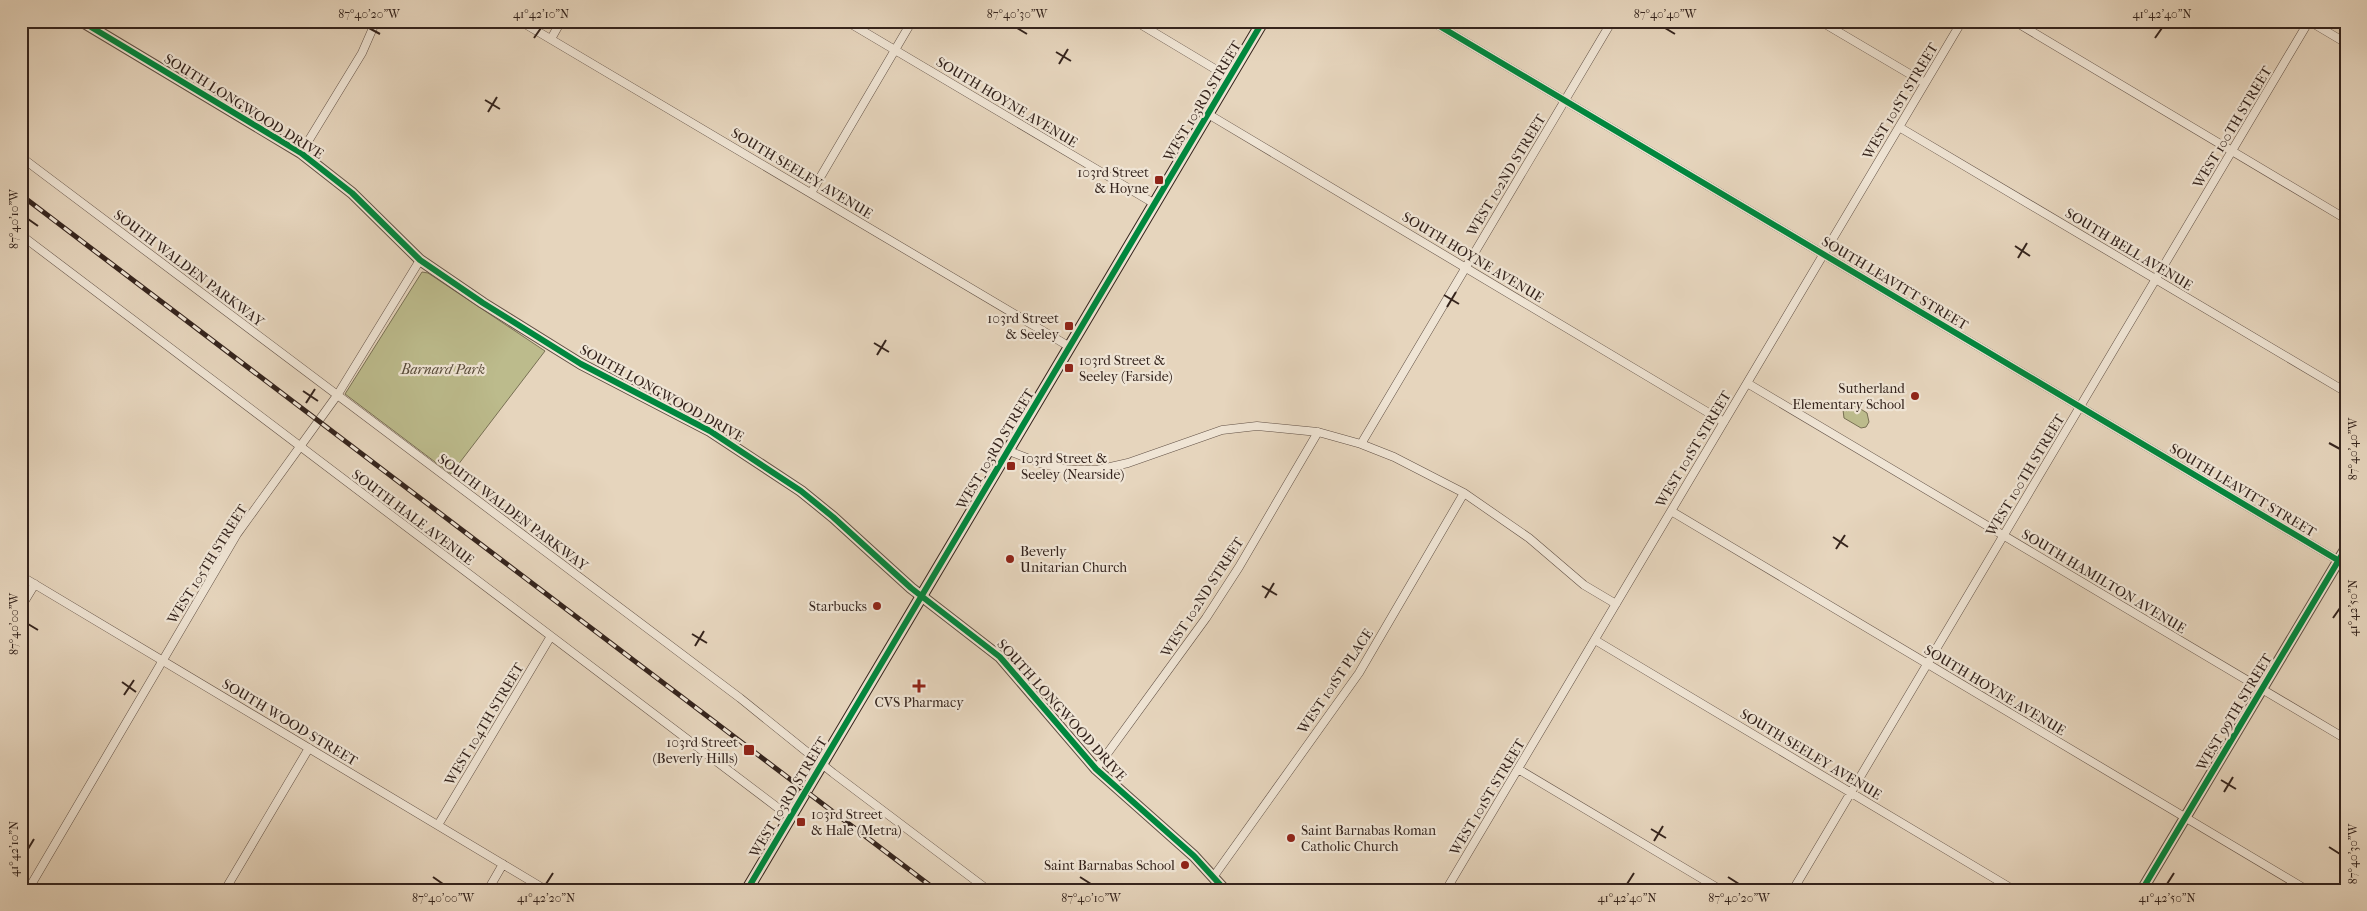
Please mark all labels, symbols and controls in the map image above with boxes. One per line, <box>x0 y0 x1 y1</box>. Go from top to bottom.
text: 87°40'20"W <box>338 7 401 21</box>
text: 41°42'10"N <box>513 7 569 21</box>
text: 87°40'30"W <box>987 7 1048 21</box>
text: 87°40'40"W <box>1634 7 1698 21</box>
text: 41°42'40"N <box>2132 7 2192 21</box>
street label: WEST 103RD STREET <box>1159 37 1245 165</box>
street label: WEST 101ST STREET <box>1858 40 1942 163</box>
street label: SOUTH LONGWOOD DRIVE <box>161 50 327 163</box>
street label: SOUTH HOYNE AVENUE <box>933 53 1081 152</box>
street label: WEST 100TH STREET <box>2189 63 2276 192</box>
street label: WEST 102ND STREET <box>1463 111 1550 240</box>
street label: SOUTH SEELEY AVENUE <box>728 124 876 223</box>
place label: 103rd Street & Hoyne <box>1077 164 1149 197</box>
marker: 103rd Street & Hoyne <box>1153 174 1165 186</box>
text: 87°40'10"W <box>7 188 21 249</box>
street label: SOUTH BELL AVENUE <box>2062 205 2196 294</box>
street label: SOUTH WALDEN PARKWAY <box>110 206 267 331</box>
street label: SOUTH HOYNE AVENUE <box>1399 208 1547 307</box>
street label: SOUTH LEAVITT STREET <box>1818 233 1971 334</box>
place label: 103rd Street & Seeley <box>987 310 1060 343</box>
marker: 103rd Street & Seeley <box>1063 320 1075 332</box>
street label: SOUTH LONGWOOD DRIVE <box>577 341 747 446</box>
place label: 103rd Street & Seeley (Farside) <box>1079 352 1173 385</box>
park label: Barnard Park <box>400 361 485 378</box>
marker: 103rd Street & Seeley (Farside) <box>1063 362 1075 374</box>
place label: Sutherland Elementary School <box>1792 380 1905 413</box>
street label: WEST 103RD STREET <box>952 385 1038 513</box>
street label: WEST 101ST STREET <box>1651 388 1735 511</box>
marker: Sutherland Elementary School <box>1909 390 1921 402</box>
street label: WEST 100TH STREET <box>1982 411 2069 540</box>
text: 87°40'40"W <box>2346 416 2360 480</box>
street label: SOUTH LEAVITT STREET <box>2166 440 2319 541</box>
street label: SOUTH WALDEN PARKWAY <box>434 450 591 575</box>
place label: 103rd Street & Seeley (Nearside) <box>1021 450 1124 483</box>
marker: 103rd Street & Seeley (Nearside) <box>1005 460 1017 472</box>
street label: SOUTH HALE AVENUE <box>348 466 477 569</box>
street label: WEST 105TH STREET <box>163 501 251 628</box>
street label: SOUTH HAMILTON AVENUE <box>2019 526 2189 638</box>
street label: WEST 102ND STREET <box>1157 534 1248 661</box>
place label: Beverly Unitarian Church <box>1020 543 1127 576</box>
marker: Beverly Unitarian Church <box>1004 553 1016 565</box>
text: 41°42'50"N <box>2346 579 2360 637</box>
text: 87°40'00"W <box>7 592 21 655</box>
place label: Starbucks <box>809 598 867 615</box>
marker: Starbucks <box>871 600 883 612</box>
street label: WEST 101ST PLACE <box>1293 625 1377 738</box>
street label: SOUTH LONGWOOD DRIVE <box>993 636 1130 785</box>
street label: SOUTH HOYNE AVENUE <box>1921 641 2069 740</box>
street label: WEST 99TH STREET <box>2192 650 2276 775</box>
street label: WEST 104TH STREET <box>441 660 528 789</box>
street label: SOUTH WOOD STREET <box>219 675 361 770</box>
marker: CVS Pharmacy <box>913 680 925 692</box>
place label: CVS Pharmacy <box>874 694 964 711</box>
street label: SOUTH SEELEY AVENUE <box>1737 705 1885 804</box>
street label: WEST 103RD STREET <box>745 733 831 861</box>
place label: 103rd Street (Beverly Hills) <box>653 734 738 767</box>
street label: WEST 101ST STREET <box>1445 736 1529 859</box>
marker: 103rd Street (Beverly Hills) <box>742 743 756 757</box>
place label: 103rd Street & Hale (Metra) <box>811 806 902 839</box>
marker: 103rd Street & Hale (Metra) <box>795 816 807 828</box>
text: 41°42'10"N <box>7 821 21 877</box>
place label: Saint Barnabas Roman Catholic Church <box>1301 822 1436 855</box>
text: 87°40'30"W <box>2346 823 2360 884</box>
marker: Saint Barnabas Roman Catholic Church <box>1285 832 1297 844</box>
place label: Saint Barnabas School <box>1044 857 1175 874</box>
marker: Saint Barnabas School <box>1179 859 1191 871</box>
text: 87°40'00"W <box>412 891 475 905</box>
text: 41°42'20"N <box>517 891 575 905</box>
text: 87°40'10"W <box>1061 891 1122 905</box>
text: 41°42'40"N <box>1597 891 1657 905</box>
text: 87°40'20"W <box>1708 891 1771 905</box>
text: 41°42'50"N <box>2138 891 2196 905</box>

